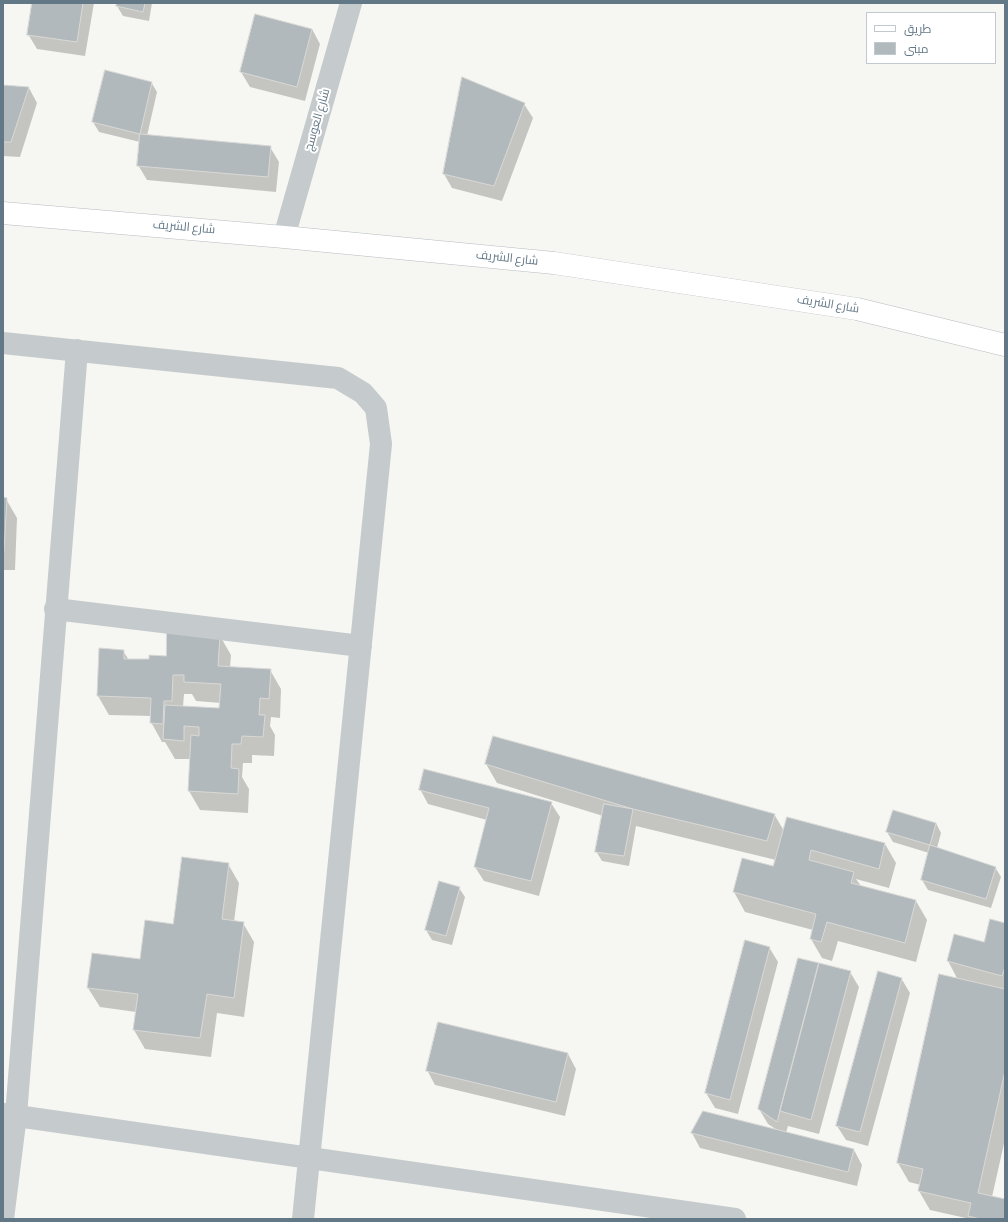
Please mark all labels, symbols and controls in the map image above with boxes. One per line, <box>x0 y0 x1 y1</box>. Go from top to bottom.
legend <box>866 12 996 64</box>
text: طريق <box>904 21 931 38</box>
text: مبنى <box>904 41 929 58</box>
street label: شارع العوسج <box>302 87 334 153</box>
street label: شارع الشريف <box>152 218 216 238</box>
street label: شارع الشريف <box>475 249 539 269</box>
street label: شارع الشريف <box>796 293 860 317</box>

